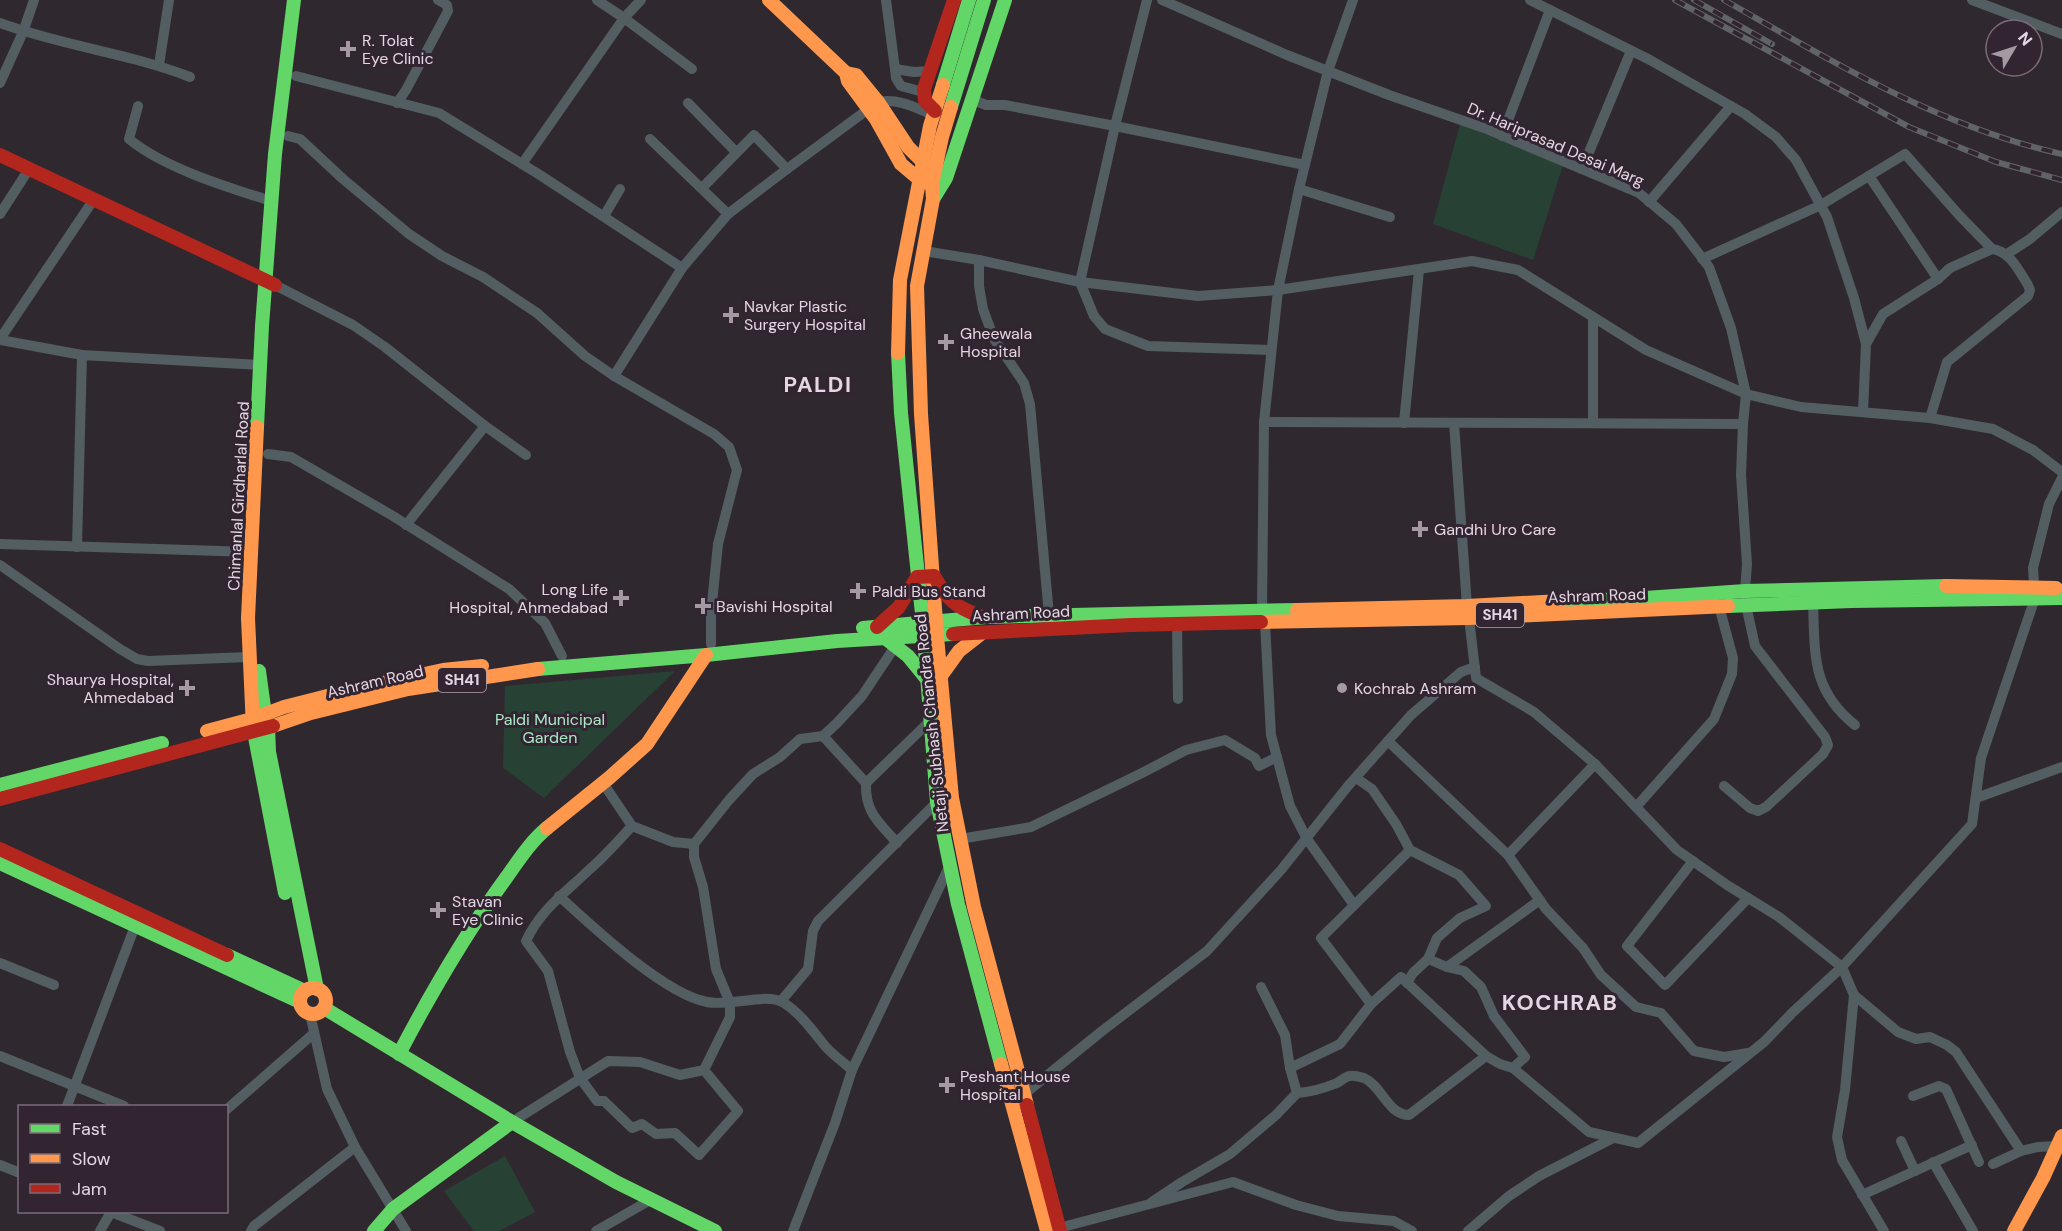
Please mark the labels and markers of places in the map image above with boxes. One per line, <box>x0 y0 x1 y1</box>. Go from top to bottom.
place label: R. Tolat Eye Clinic <box>362 30 434 69</box>
marker: R. Tolat Eye Clinic <box>339 40 357 58</box>
place label: Navkar Plastic Surgery Hospital <box>744 296 866 335</box>
marker: Navkar Plastic Surgery Hospital <box>722 306 740 324</box>
place label: Gheewala Hospital <box>960 323 1032 362</box>
marker: Gheewala Hospital <box>937 333 955 351</box>
place label: Gandhi Uro Care <box>1434 519 1556 540</box>
marker: Gandhi Uro Care <box>1411 520 1429 538</box>
place label: Long Life Hospital, Ahmedabad <box>449 579 608 618</box>
place label: Paldi Bus Stand <box>872 581 986 602</box>
marker: Paldi Bus Stand <box>849 582 867 600</box>
marker: Long Life Hospital, Ahmedabad <box>612 589 630 607</box>
place label: Bavishi Hospital <box>716 596 832 617</box>
marker: Bavishi Hospital <box>694 597 712 615</box>
place label: Shaurya Hospital, Ahmedabad <box>47 669 174 708</box>
place label: Kochrab Ashram <box>1354 678 1476 699</box>
marker: Shaurya Hospital, Ahmedabad <box>178 679 196 697</box>
marker: Kochrab Ashram <box>1335 681 1349 695</box>
place label: Stavan Eye Clinic <box>452 891 524 930</box>
marker: Stavan Eye Clinic <box>429 901 447 919</box>
place label: Peshant House Hospital <box>960 1066 1070 1105</box>
marker: Peshant House Hospital <box>938 1076 956 1094</box>

